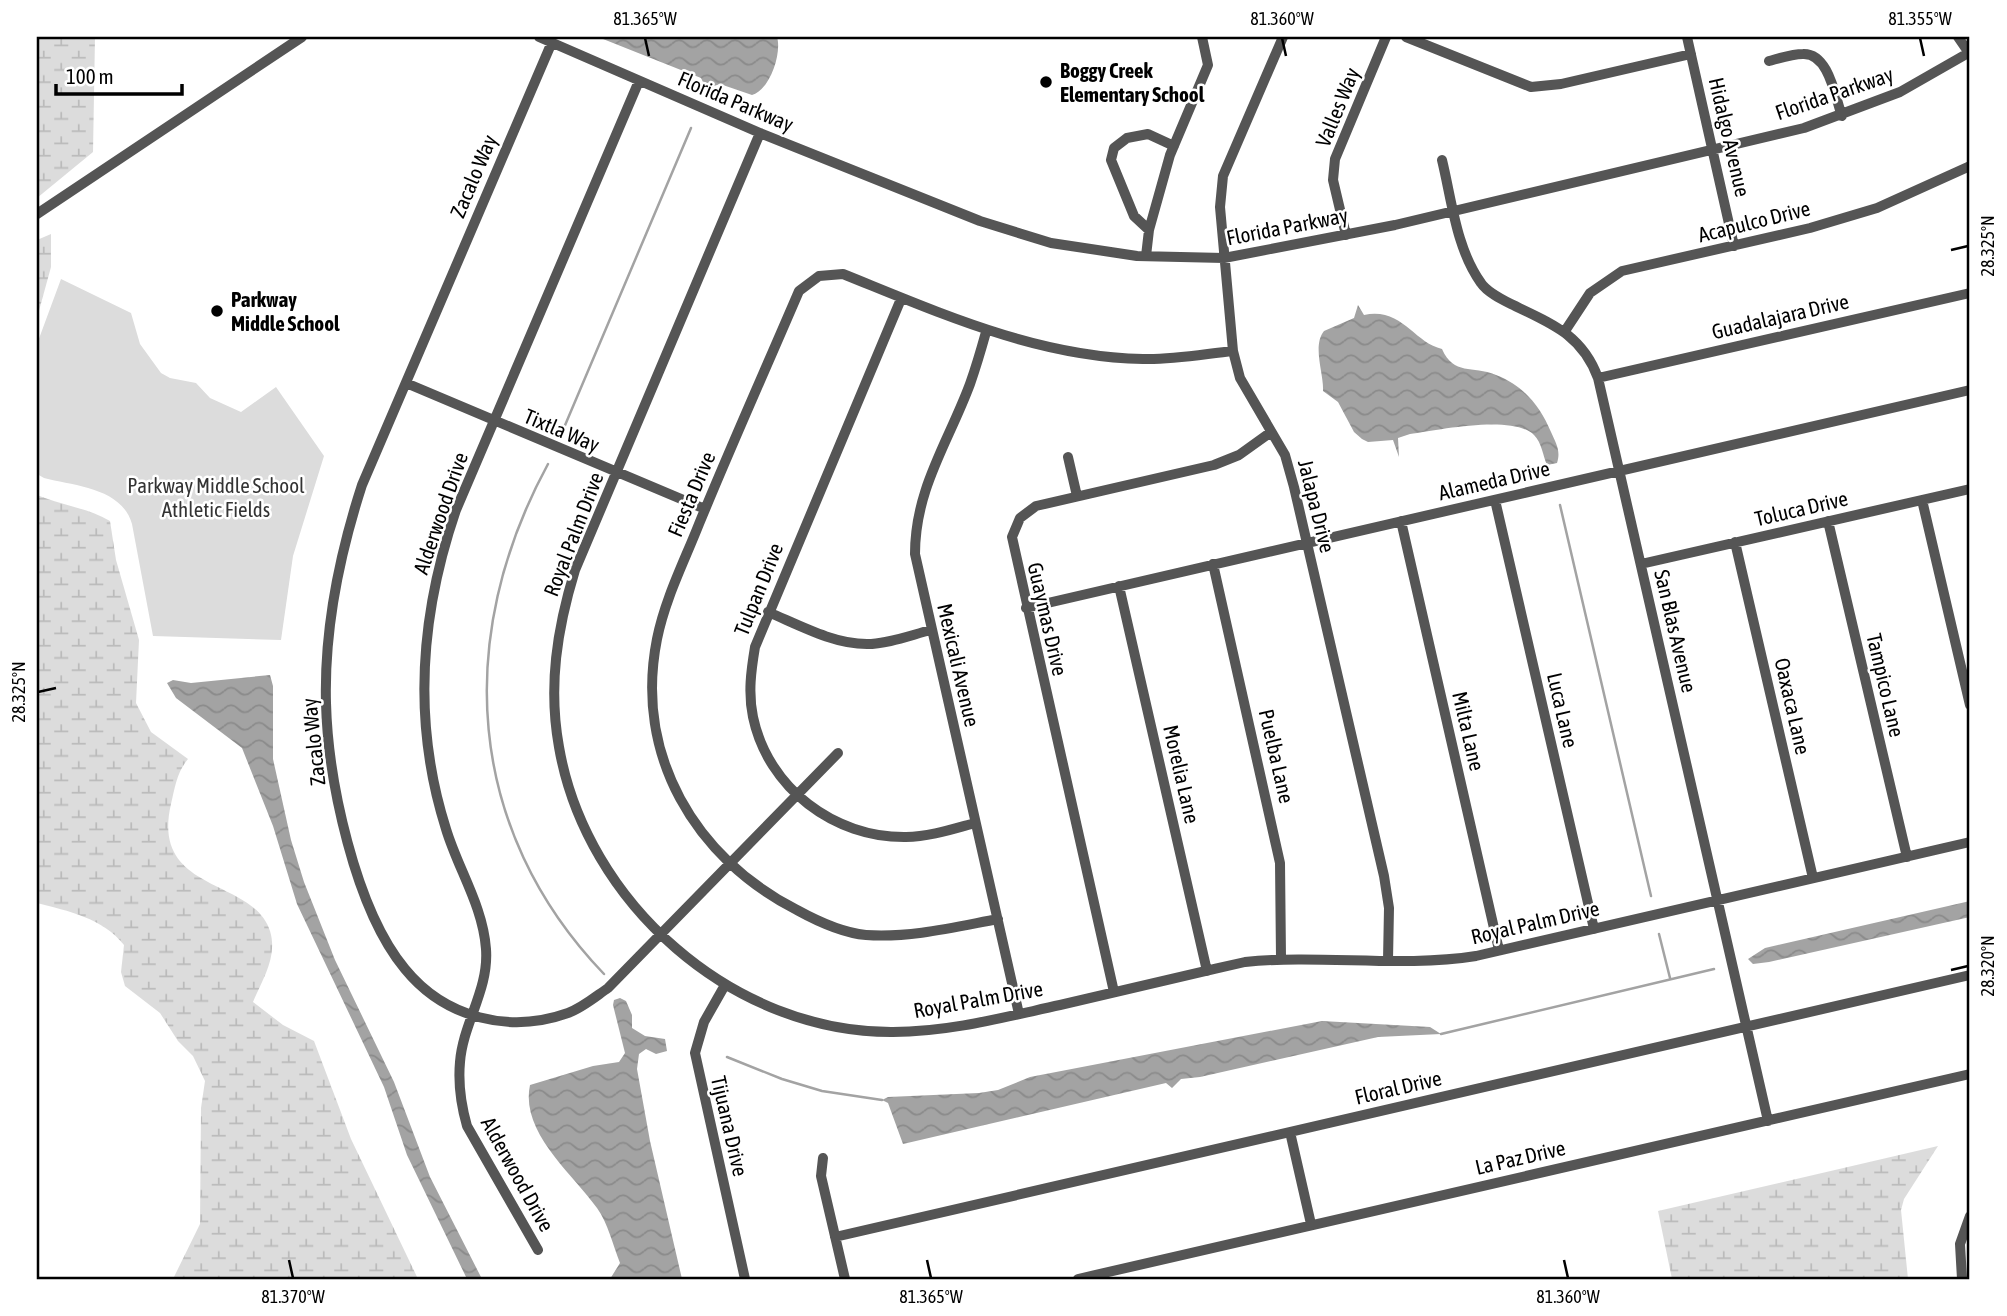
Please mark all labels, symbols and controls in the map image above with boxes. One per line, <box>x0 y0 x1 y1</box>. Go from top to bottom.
text: 81.365°W <box>613 8 677 29</box>
text: 81.360°W <box>1250 8 1314 29</box>
text: 81.355°W <box>1888 8 1952 29</box>
scale bar <box>56 52 182 96</box>
place label: Boggy Creek Elementary School <box>1060 58 1205 106</box>
street label: Florida Parkway <box>1772 61 1896 124</box>
text: 100 m <box>66 64 114 88</box>
street label: Valles Way <box>1310 64 1364 150</box>
street label: Florida Parkway <box>675 66 798 136</box>
marker: Boggy Creek Elementary School <box>1038 74 1054 90</box>
street label: Hidalgo Avenue <box>1705 75 1755 199</box>
street label: Zacalo Way <box>445 131 501 221</box>
street label: Acapulco Drive <box>1696 195 1812 247</box>
street label: Florida Parkway <box>1224 202 1350 250</box>
text: 28.325°N <box>1977 215 1998 277</box>
place label: Parkway Middle School <box>231 287 340 335</box>
street label: Guadalajara Drive <box>1709 289 1851 343</box>
marker: Parkway Middle School <box>209 303 225 319</box>
street label: Tixtla Way <box>521 403 604 457</box>
street label: Fiesta Drive <box>662 448 720 540</box>
street label: Alderwood Drive <box>408 449 472 577</box>
street label: Alameda Drive <box>1436 456 1552 504</box>
street label: Jalapa Drive <box>1294 457 1340 555</box>
street label: Royal Palm Drive <box>538 469 608 599</box>
park label: Parkway Middle School Athletic Fields <box>127 473 305 521</box>
street label: Toluca Drive <box>1752 486 1850 530</box>
street label: Tulpan Drive <box>729 539 787 639</box>
street label: Guaymas Drive <box>1023 560 1073 678</box>
street label: San Blas Avenue <box>1650 567 1702 695</box>
street label: Mexicali Avenue <box>933 601 985 729</box>
street label: Tampico Lane <box>1862 631 1910 739</box>
street label: Oaxaca Lane <box>1770 655 1816 757</box>
text: 28.325°N <box>8 661 29 723</box>
street label: Luca Lane <box>1543 670 1583 750</box>
street label: Milta Lane <box>1448 689 1490 773</box>
street label: Zacalo Way <box>296 697 330 787</box>
street label: Puelba Lane <box>1255 707 1299 805</box>
street label: Morelia Lane <box>1159 722 1205 826</box>
street label: Royal Palm Drive <box>1469 896 1601 948</box>
text: 28.320°N <box>1977 935 1998 997</box>
street label: Royal Palm Drive <box>912 976 1044 1022</box>
street label: Floral Drive <box>1352 1065 1444 1109</box>
street label: Tijuana Drive <box>707 1074 753 1178</box>
street label: Alderwood Drive <box>477 1113 559 1235</box>
street label: La Paz Drive <box>1473 1135 1567 1179</box>
text: 81.370°W <box>261 1286 325 1307</box>
text: 81.365°W <box>899 1286 963 1307</box>
text: 81.360°W <box>1536 1286 1600 1307</box>

